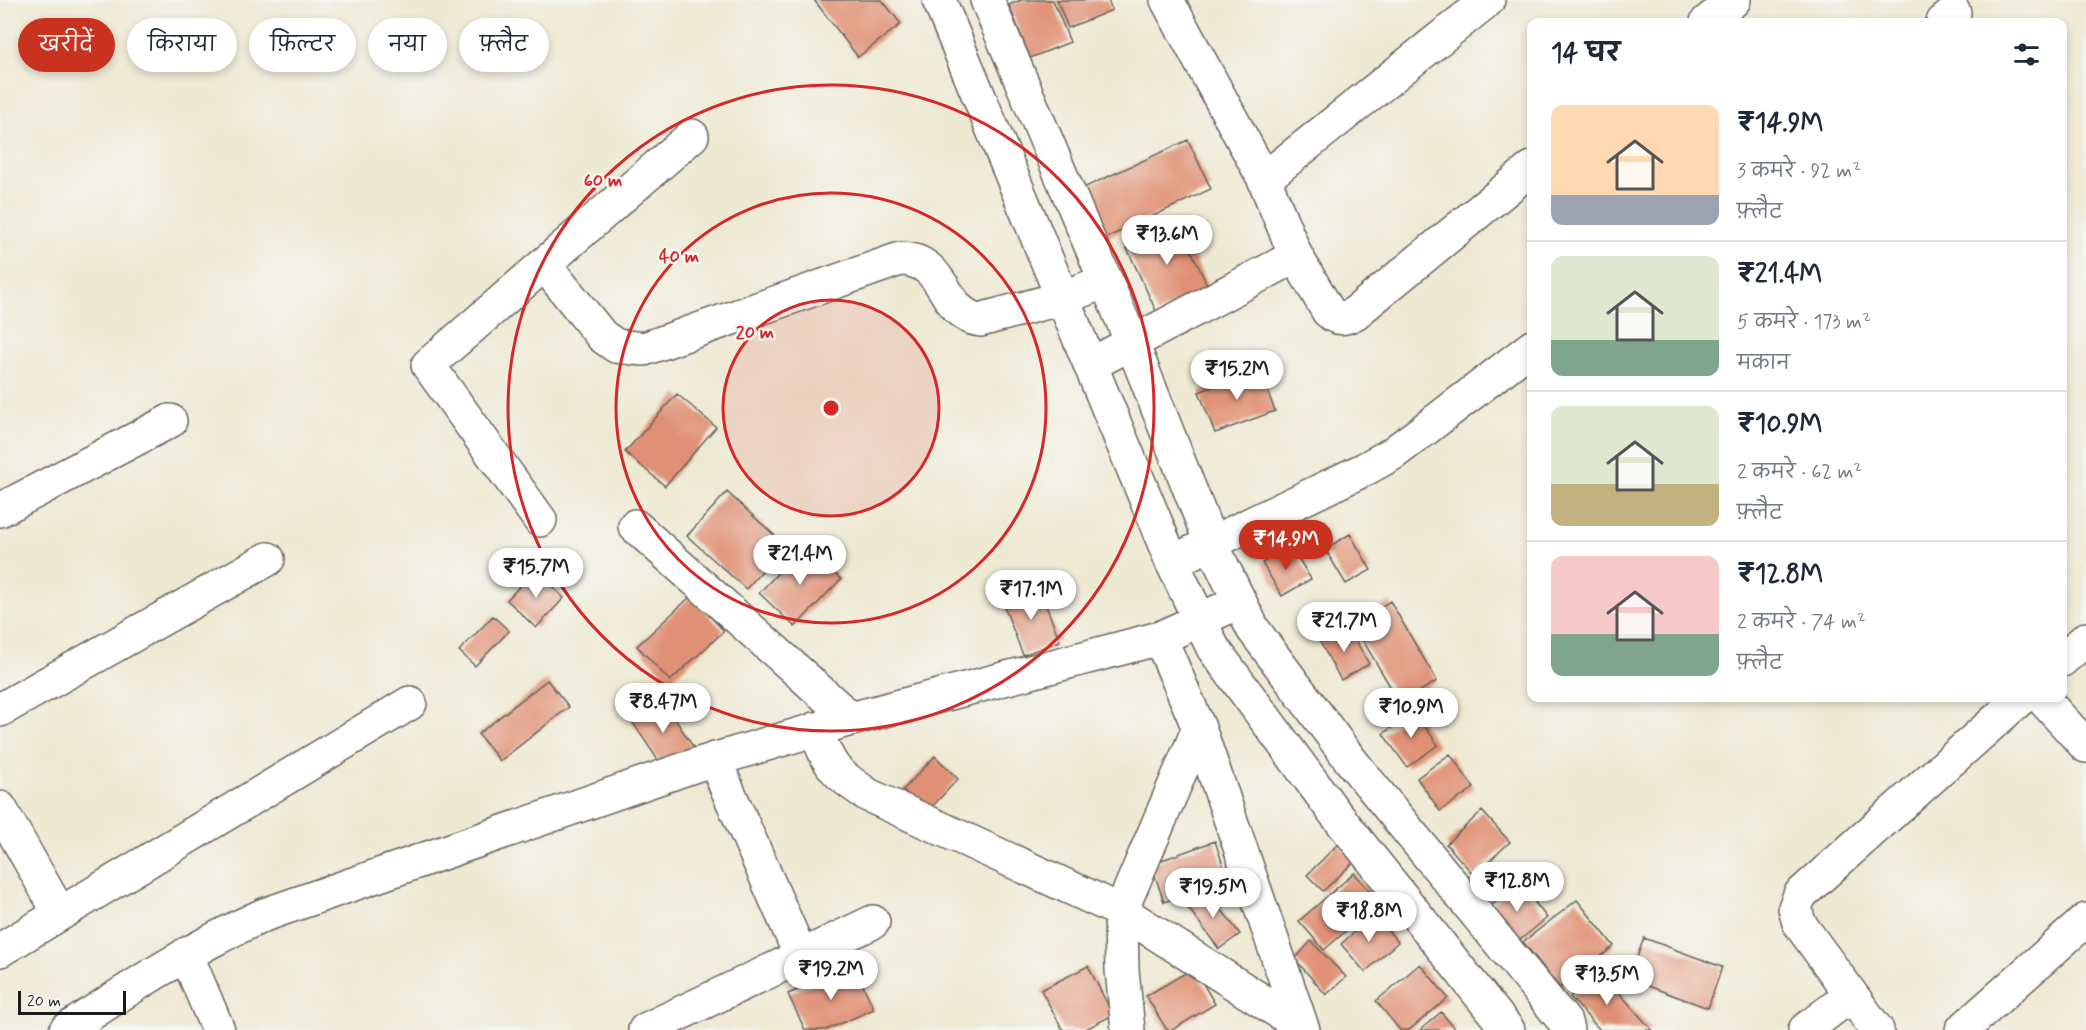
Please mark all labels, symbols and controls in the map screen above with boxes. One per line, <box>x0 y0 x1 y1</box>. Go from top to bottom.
chip: खरीदें <box>18 18 115 72</box>
chip: किराया <box>127 18 237 72</box>
chip: फ़िल्टर <box>249 18 356 72</box>
chip: नया <box>368 18 447 72</box>
chip: फ़्लैट <box>459 18 549 72</box>
text: 14 घर <box>1551 37 1620 71</box>
icon: filters <box>2010 38 2043 71</box>
text: ₹14.9M <box>1737 107 1823 141</box>
icon: home <box>1599 129 1671 201</box>
text: 3 कमरे · 92 m² <box>1737 158 1861 185</box>
text: 60 m <box>584 169 622 193</box>
text: फ़्लैट <box>1737 199 1783 226</box>
pin: ₹13.6M <box>1118 215 1216 266</box>
text: ₹13.6M <box>1135 221 1199 248</box>
text: 40 m <box>659 245 699 269</box>
text: ₹21.4M <box>1737 258 1822 292</box>
icon: home <box>1599 280 1671 352</box>
text: 5 कमरे · 173 m² <box>1737 309 1871 336</box>
text: 20 m <box>736 321 774 345</box>
pin: ₹15.2M <box>1188 350 1286 401</box>
text: मकान <box>1737 350 1790 377</box>
text: ₹15.2M <box>1205 356 1269 383</box>
centre of rings <box>821 398 841 418</box>
text: ₹10.9M <box>1737 408 1822 442</box>
icon: home <box>1599 430 1671 502</box>
text: 2 कमरे · 62 m² <box>1737 459 1862 486</box>
text: फ़्लैट <box>1737 500 1783 527</box>
pin: ₹14.9M <box>1237 520 1335 571</box>
text: ₹14.9M <box>1253 526 1319 553</box>
pin: ₹21.4M <box>751 535 849 586</box>
text: ₹21.4M <box>767 541 833 568</box>
pin: ₹15.7M <box>487 548 585 599</box>
text: ₹15.7M <box>502 554 570 581</box>
text: ₹12.8M <box>1737 558 1823 592</box>
pin: ₹17.1M <box>982 570 1080 621</box>
text: ₹17.1M <box>999 576 1063 603</box>
icon: home <box>1599 580 1671 652</box>
pin: ₹21.7M <box>1295 602 1393 653</box>
text: ₹21.7M <box>1311 608 1377 635</box>
text: 2 कमरे · 74 m² <box>1737 609 1866 636</box>
text: फ़्लैट <box>1737 650 1783 677</box>
pin: ₹8.47M <box>614 683 712 734</box>
pin: ₹10.9M <box>1362 688 1460 739</box>
text: ₹8.47M <box>629 689 697 716</box>
text: ₹10.9M <box>1378 694 1444 721</box>
pin: ₹12.8M <box>1468 862 1566 913</box>
pin: ₹19.5M <box>1164 868 1262 919</box>
text: ₹12.8M <box>1484 868 1550 895</box>
text: ₹19.5M <box>1179 874 1247 901</box>
pin: ₹18.8M <box>1320 892 1418 943</box>
text: ₹18.8M <box>1336 898 1402 925</box>
pin: ₹19.2M <box>782 950 880 1001</box>
pin: ₹13.5M <box>1558 955 1656 1006</box>
text: ₹19.2M <box>798 956 864 983</box>
text: ₹13.5M <box>1575 961 1639 988</box>
scale bar <box>18 988 126 1016</box>
text: 20 m <box>27 991 61 1012</box>

